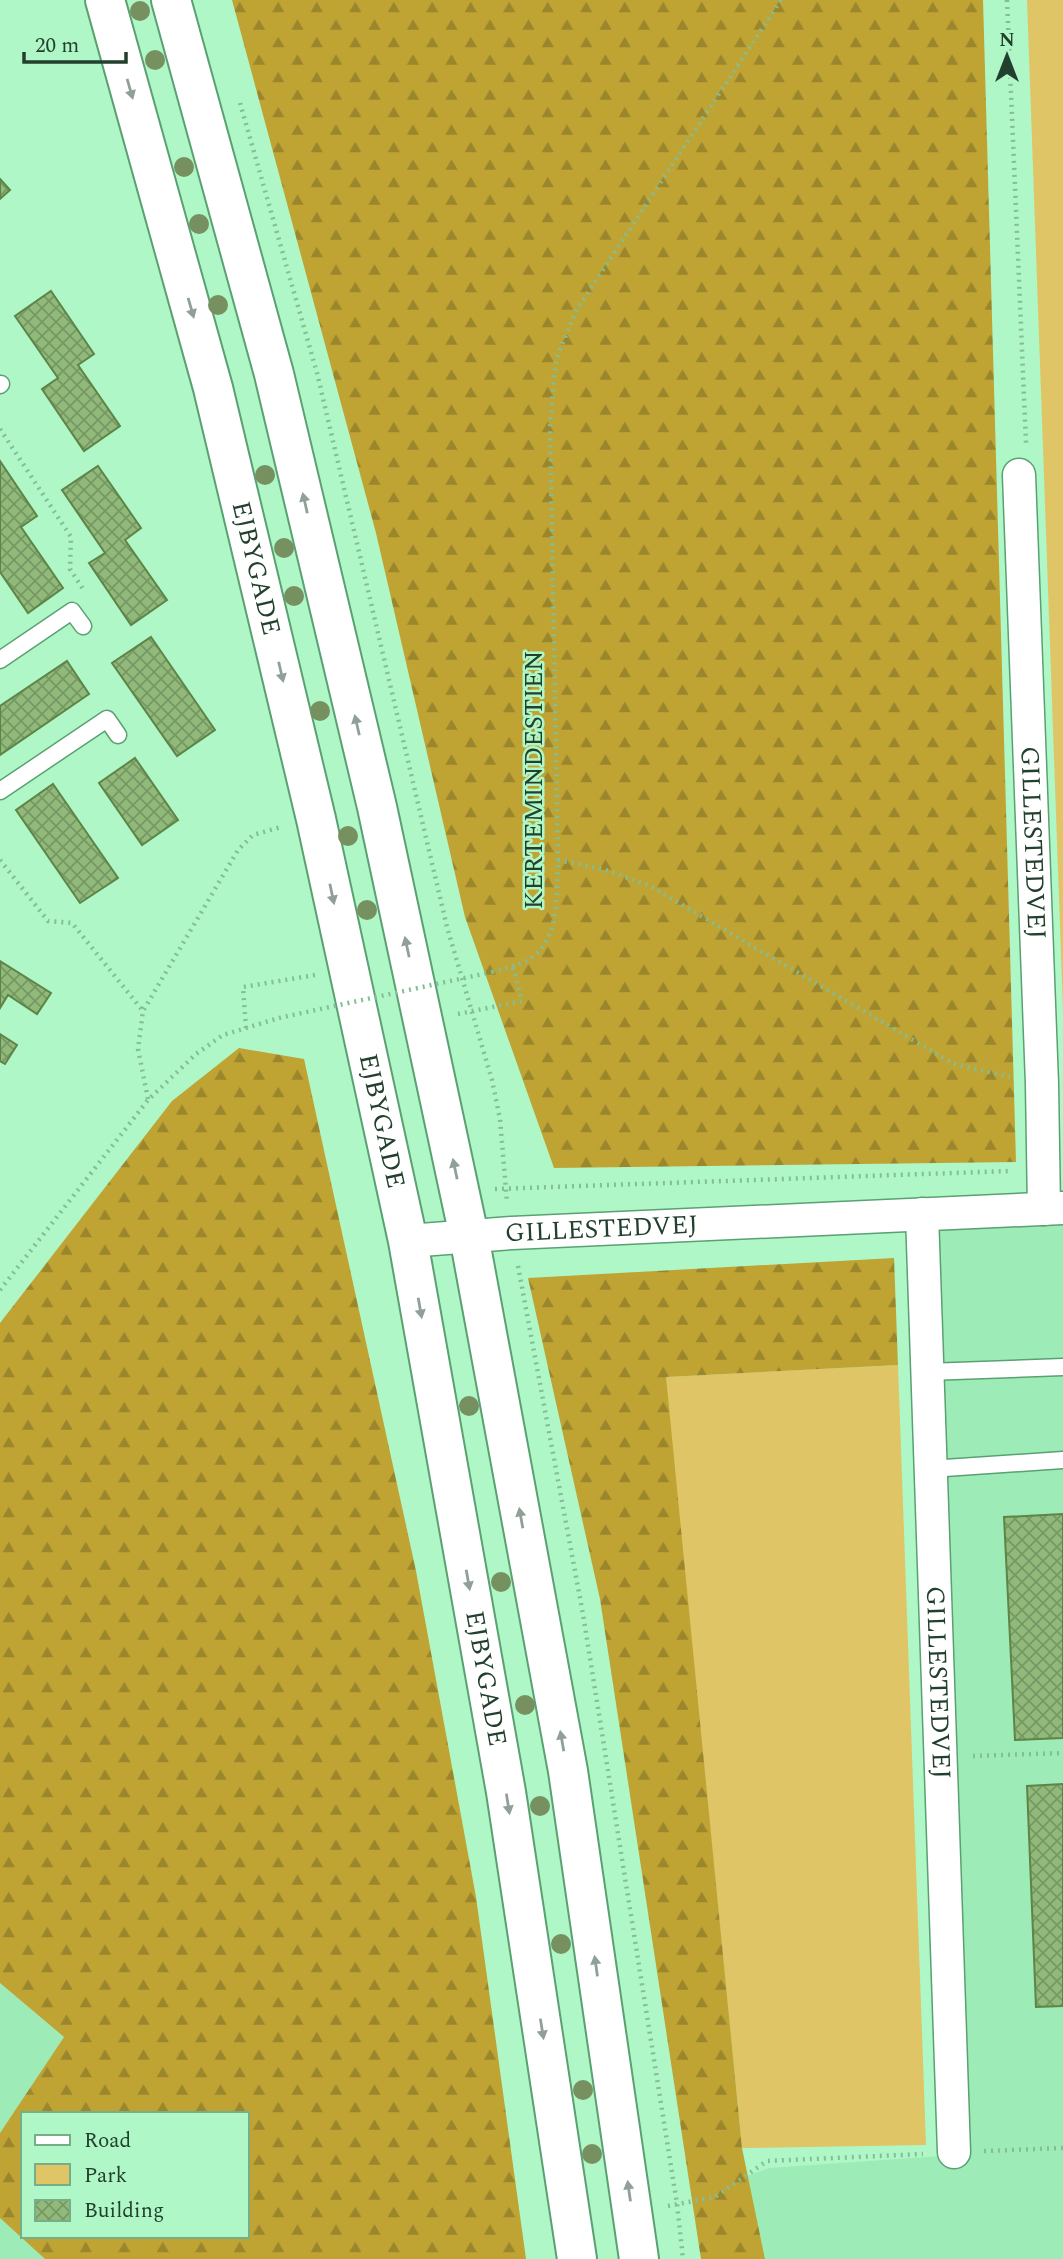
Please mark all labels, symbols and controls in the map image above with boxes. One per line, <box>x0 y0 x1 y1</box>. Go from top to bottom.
scale bar <box>24 21 126 65</box>
north arrow <box>972 21 1042 91</box>
text: N <box>999 26 1015 55</box>
text: 20 m <box>35 30 79 62</box>
one-way arrow <box>125 79 135 100</box>
one-way arrow <box>186 298 197 320</box>
one-way arrow <box>299 492 310 514</box>
street label: EJBYGADE <box>221 497 291 639</box>
street label: KERTEMINDESTIEN <box>514 651 554 909</box>
one-way arrow <box>276 661 287 683</box>
one-way arrow <box>351 713 362 735</box>
street label: GILLESTEDVEJ <box>1009 745 1057 940</box>
one-way arrow <box>326 883 337 905</box>
one-way arrow <box>401 936 412 958</box>
street label: EJBYGADE <box>348 1050 416 1192</box>
one-way arrow <box>449 1158 460 1180</box>
street label: GILLESTEDVEJ <box>504 1205 699 1253</box>
one-way arrow <box>414 1297 425 1319</box>
one-way arrow <box>515 1507 526 1529</box>
one-way arrow <box>463 1569 474 1591</box>
street label: GILLESTEDVEJ <box>915 1585 961 1780</box>
street label: EJBYGADE <box>454 1607 517 1749</box>
one-way arrow <box>557 1730 568 1752</box>
one-way arrow <box>502 1793 513 1815</box>
one-way arrow <box>591 1955 602 1977</box>
one-way arrow <box>537 2018 548 2040</box>
legend <box>21 2112 248 2238</box>
text: Road <box>84 2125 131 2157</box>
text: Park <box>84 2160 128 2192</box>
one-way arrow <box>623 2180 634 2202</box>
text: Building <box>84 2195 164 2227</box>

